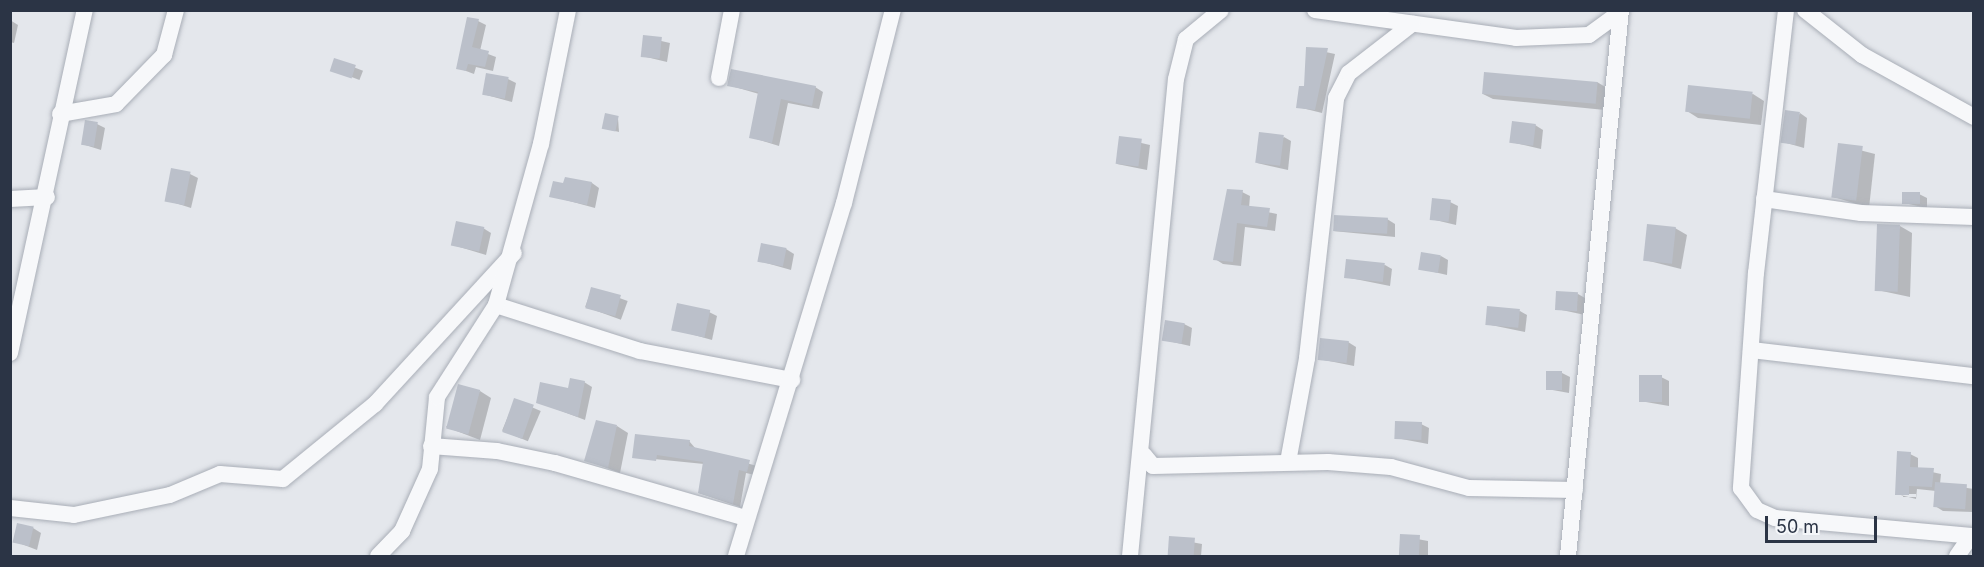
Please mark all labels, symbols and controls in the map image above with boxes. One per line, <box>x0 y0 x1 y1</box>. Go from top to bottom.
scale bar <box>1768 504 1880 542</box>
text: 50 m <box>1776 516 1819 537</box>

